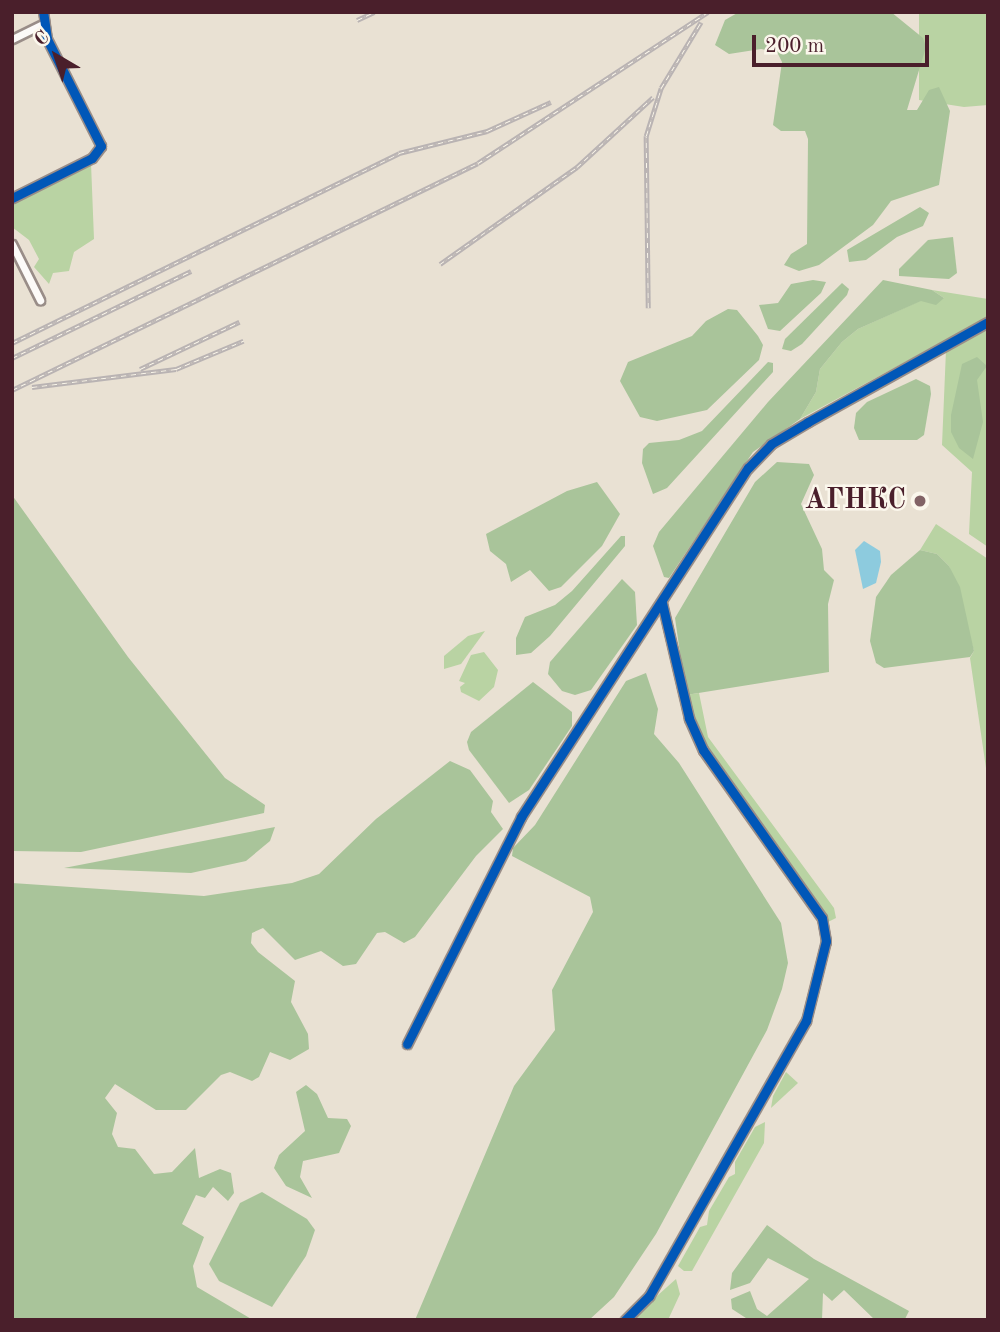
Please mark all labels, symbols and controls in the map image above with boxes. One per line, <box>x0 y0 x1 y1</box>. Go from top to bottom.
north arrow <box>21 21 91 91</box>
scale bar <box>755 21 932 65</box>
text: С <box>32 28 53 51</box>
text: 200 m <box>765 36 824 57</box>
place label: АГНКС <box>805 484 906 518</box>
marker: АГНКС <box>912 493 928 509</box>

